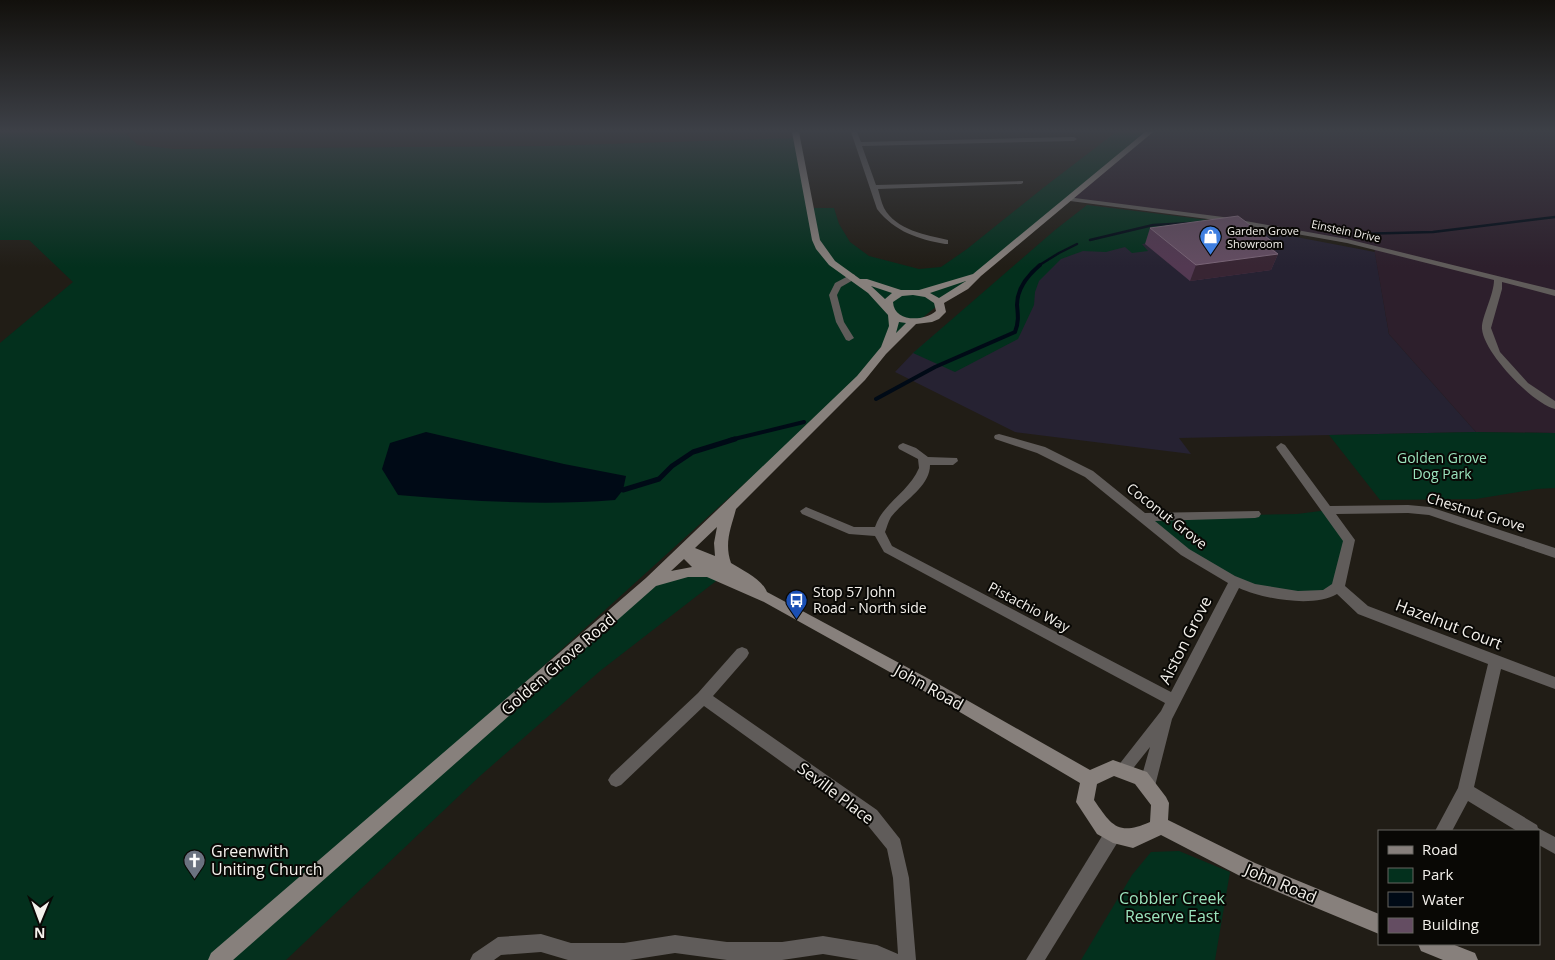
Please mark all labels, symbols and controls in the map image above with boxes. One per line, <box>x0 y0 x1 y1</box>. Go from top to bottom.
street label: Einstein Drive <box>1310 216 1382 245</box>
place label: Garden Grove Showroom <box>1227 223 1299 251</box>
shop icon: Garden Grove Showroom <box>1199 225 1223 256</box>
park label: Golden Grove Dog Park <box>1397 448 1487 483</box>
street label: Coconut Grove <box>1123 478 1212 553</box>
street label: Chestnut Grove <box>1425 488 1528 536</box>
street label: Pistachio Way <box>985 577 1074 637</box>
place label: Stop 57 John Road - North side <box>813 582 927 617</box>
bus stop icon: Stop 57 John Road - North side <box>785 588 809 619</box>
street label: Aiston Grove <box>1153 592 1217 688</box>
street label: Hazelnut Court <box>1393 594 1506 655</box>
street label: Golden Grove Road <box>496 608 620 720</box>
street label: John Road <box>889 658 968 715</box>
street label: Seville Place <box>793 757 879 829</box>
legend <box>1378 830 1540 945</box>
text: Road <box>1422 839 1458 859</box>
place label: Greenwith Uniting Church <box>211 840 323 880</box>
church icon: Greenwith Uniting Church <box>183 848 207 879</box>
street label: John Road <box>1240 857 1320 908</box>
text: Park <box>1422 864 1453 884</box>
park label: Cobbler Creek Reserve East <box>1119 887 1226 927</box>
text: Water <box>1422 889 1464 909</box>
north arrow <box>15 895 65 945</box>
text: Building <box>1422 914 1479 934</box>
text: N <box>34 924 46 943</box>

